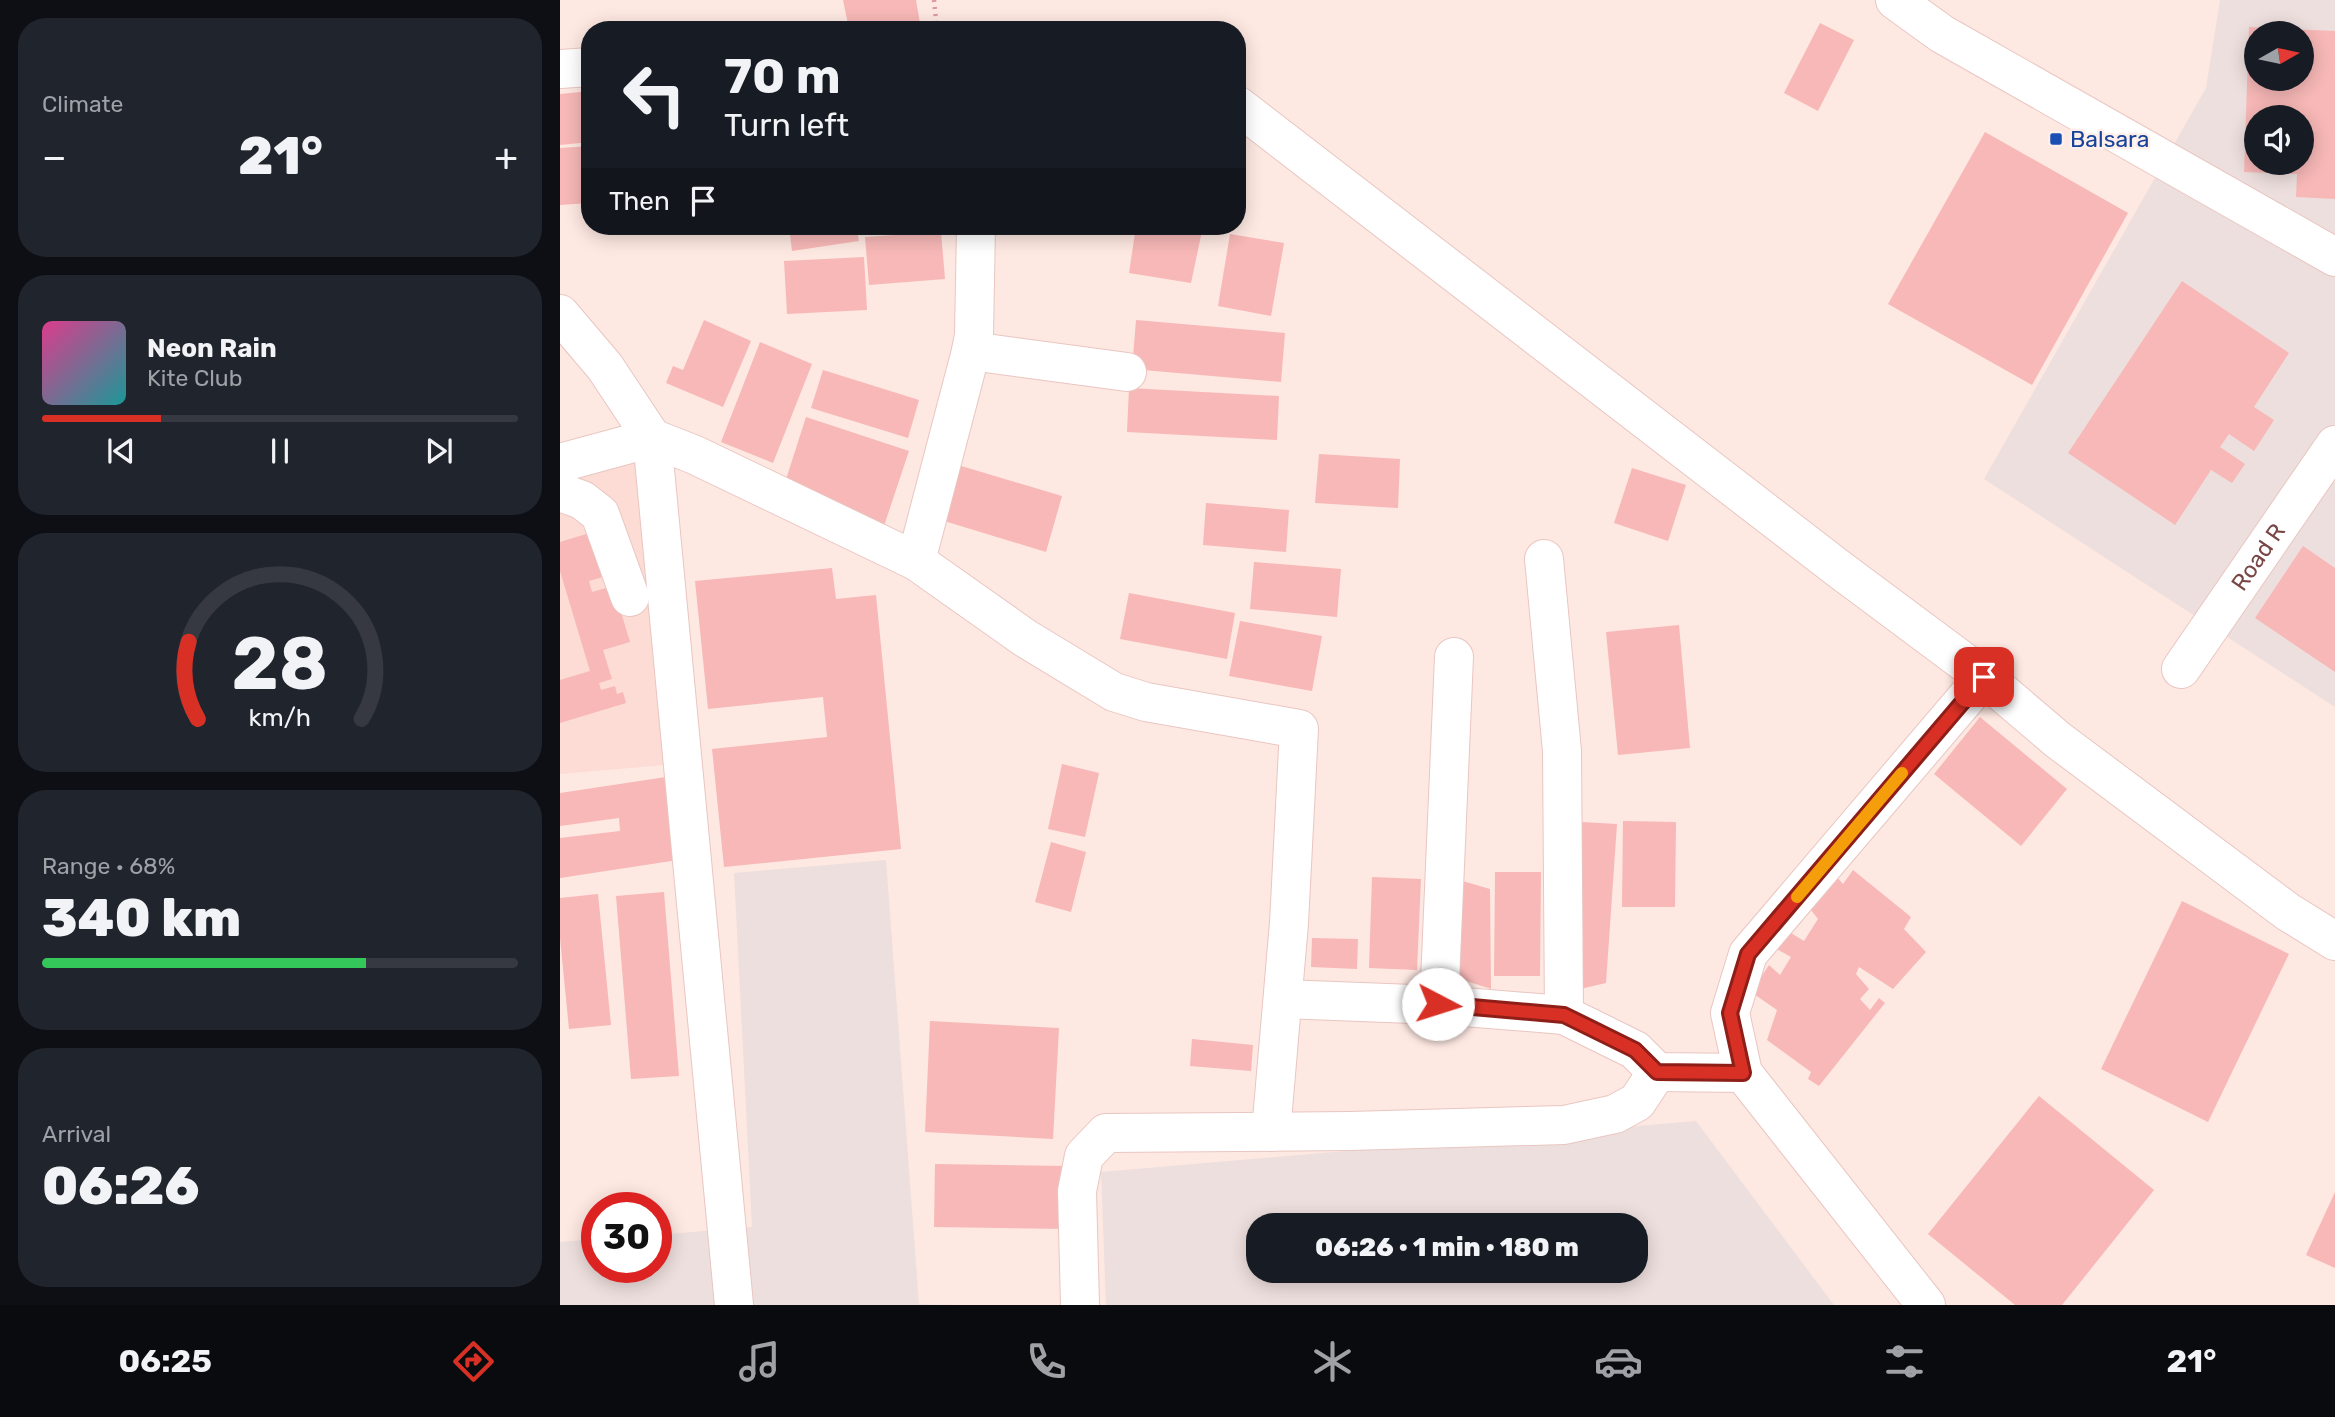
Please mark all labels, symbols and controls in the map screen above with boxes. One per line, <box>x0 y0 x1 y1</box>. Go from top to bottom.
north arrow <box>2244 21 2314 91</box>
map controls <box>2244 21 2314 175</box>
text: 70 m <box>724 47 841 105</box>
icon: left <box>609 49 700 140</box>
text: Climate <box>42 90 123 118</box>
button: sound <box>2244 105 2314 175</box>
text: Turn left <box>724 106 849 144</box>
text: 21° <box>238 125 323 187</box>
place label: Balsara <box>2070 125 2149 153</box>
marker: Balsara <box>2048 131 2064 147</box>
text: − <box>42 134 67 180</box>
text: + <box>494 134 518 180</box>
icon: arrive <box>684 182 722 220</box>
text: Then <box>609 186 670 217</box>
text: Neon Rain <box>147 333 277 364</box>
text: Kite Club <box>147 364 242 392</box>
icon: previous <box>102 432 140 470</box>
icon: pause <box>261 432 299 470</box>
icon: next <box>420 432 458 470</box>
street label: Road R <box>2225 518 2291 596</box>
text: 28 <box>232 621 328 707</box>
pin <box>1954 647 2014 707</box>
icon: arrive <box>1965 658 2003 696</box>
text: km/h <box>249 702 311 731</box>
text: Range · 68% <box>42 852 175 880</box>
text: 340 km <box>42 887 241 949</box>
position arrow <box>1401 967 1475 1041</box>
text: Arrival <box>42 1120 111 1148</box>
text: 06:26 <box>42 1155 199 1217</box>
speed limit sign: 30 <box>581 1192 672 1283</box>
text: 06:26 · 1 min · 180 m <box>1315 1232 1579 1263</box>
icon: directions <box>449 1337 498 1386</box>
icon: music <box>735 1337 784 1386</box>
icon: phone <box>1022 1337 1071 1386</box>
icon: climate <box>1308 1337 1357 1386</box>
icon: car <box>1594 1337 1643 1386</box>
icon: filters <box>1880 1337 1929 1386</box>
text: 06:25 <box>119 1342 212 1380</box>
text: 21° <box>2166 1342 2216 1380</box>

